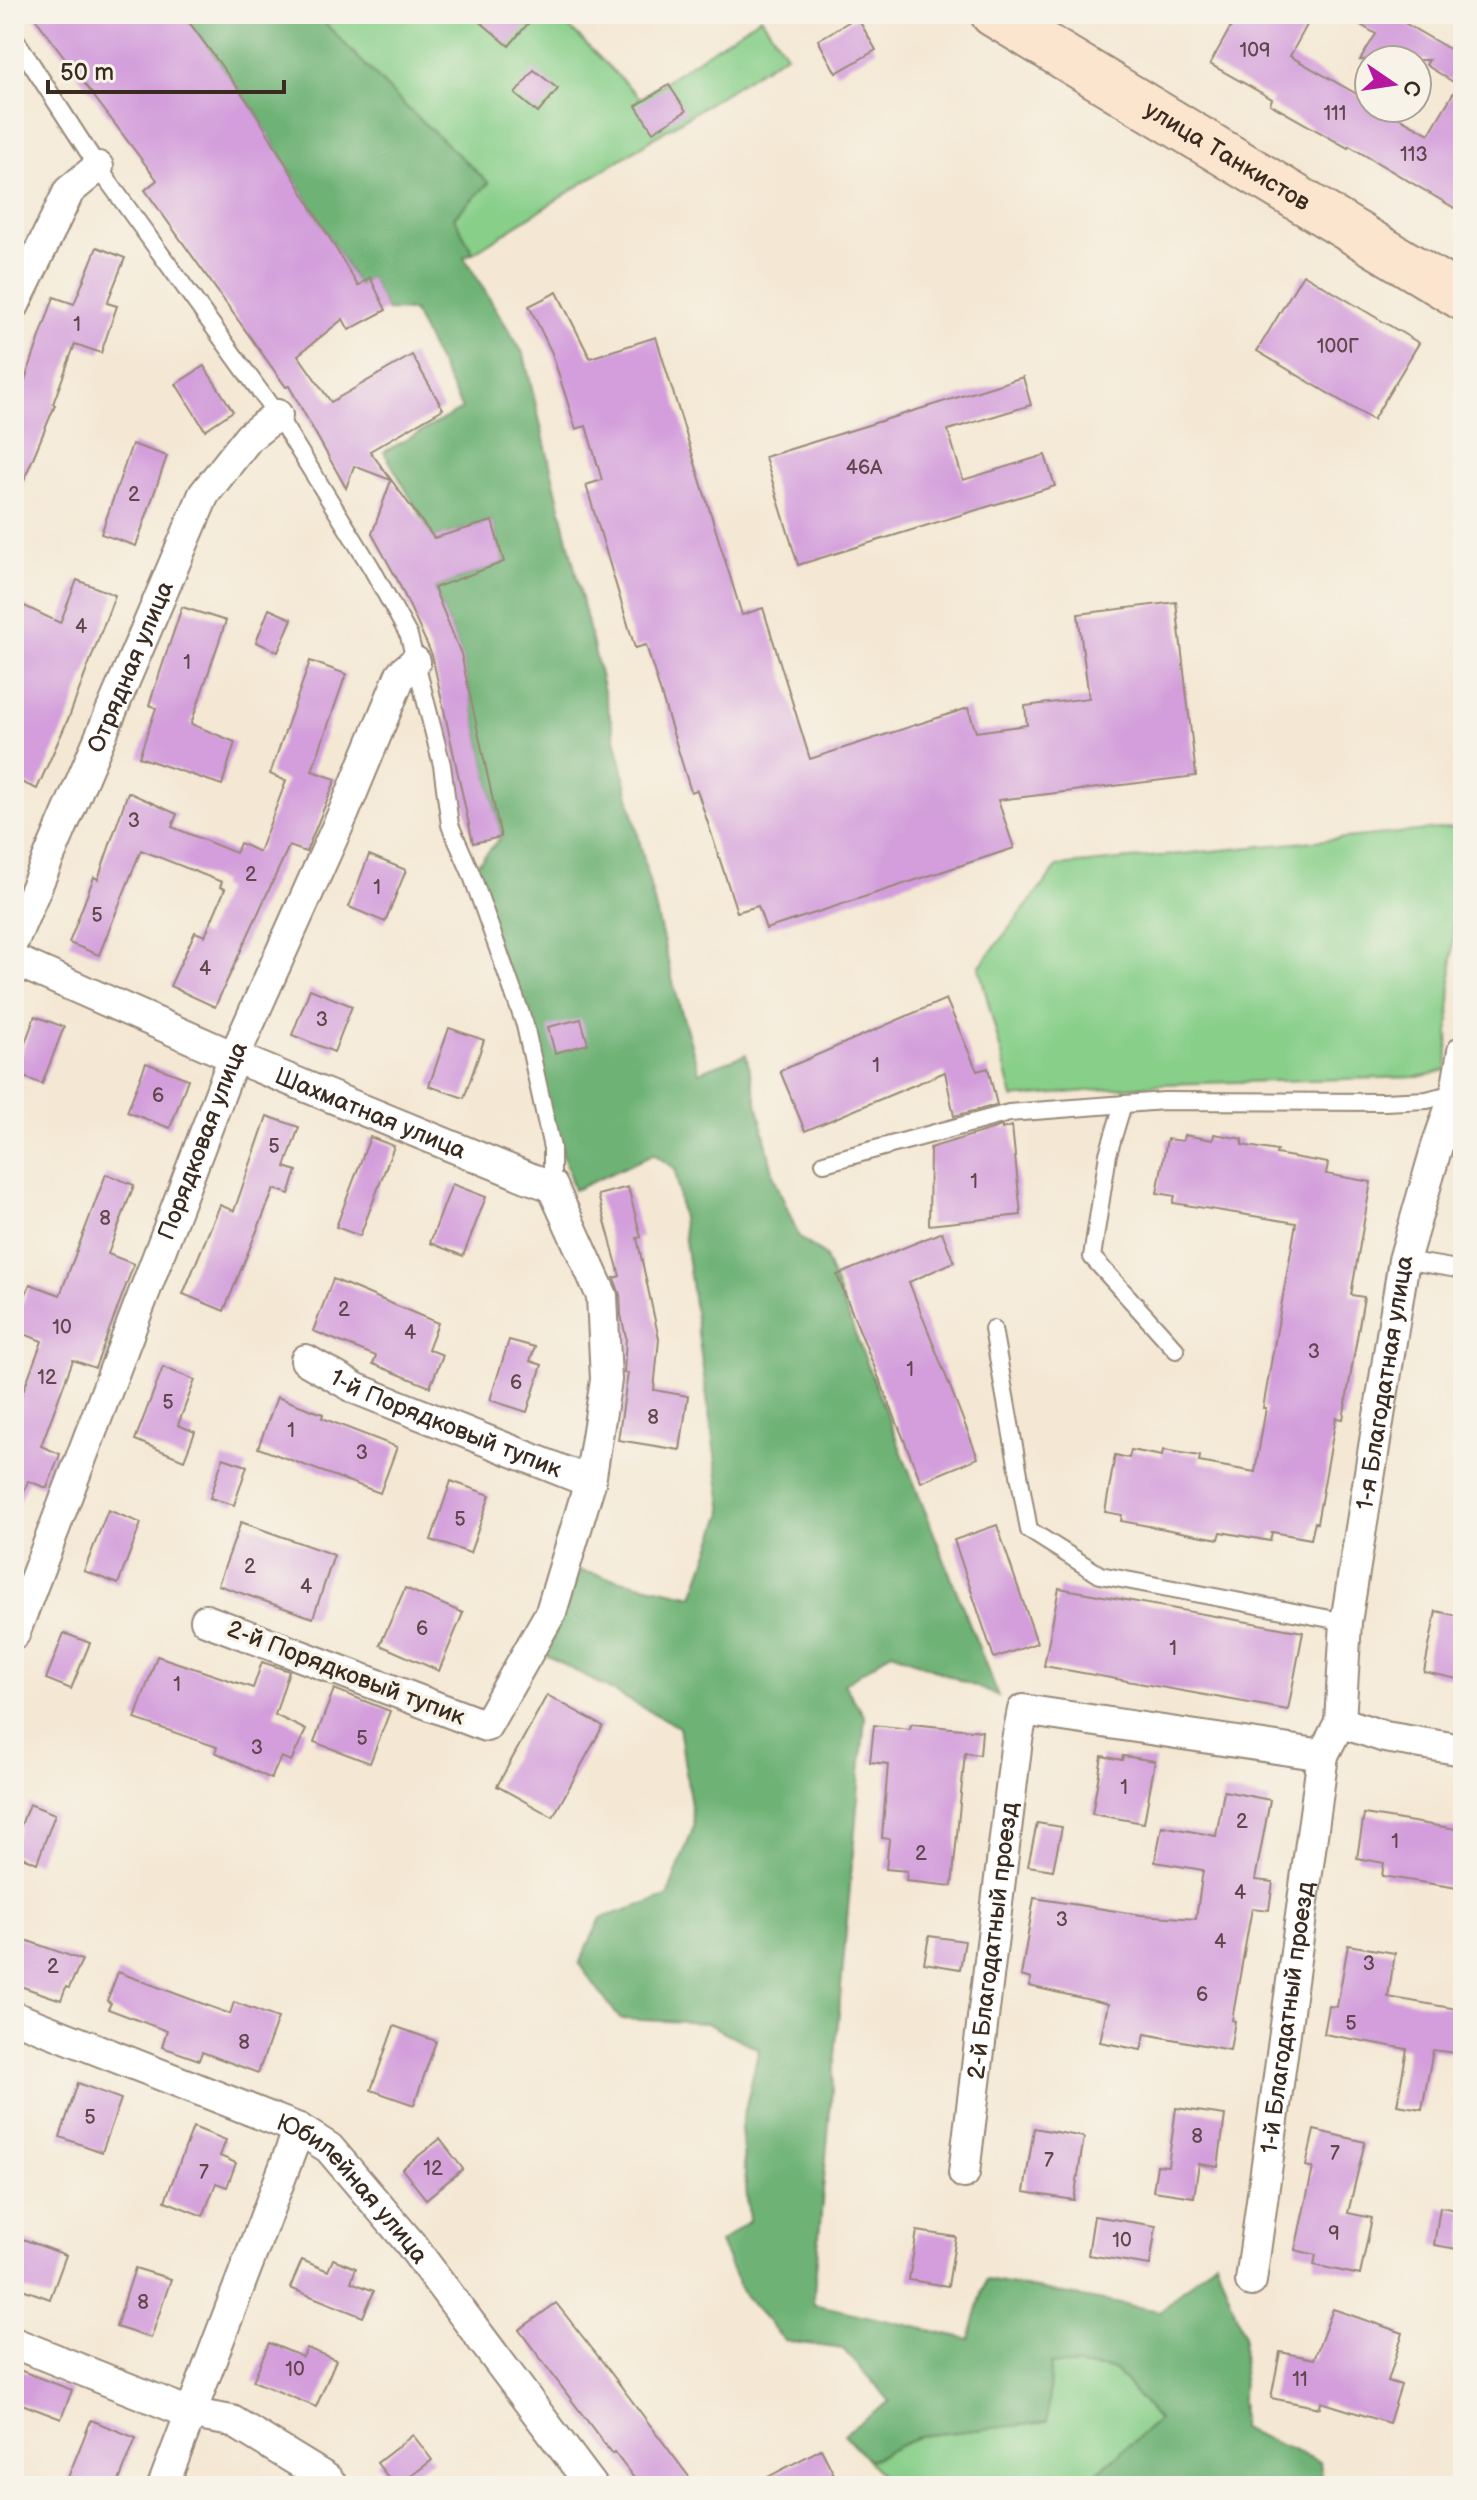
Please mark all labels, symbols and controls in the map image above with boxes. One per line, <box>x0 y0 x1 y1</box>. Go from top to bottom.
house number: 109 <box>1239 39 1271 63</box>
scale bar <box>48 44 284 94</box>
north arrow <box>1353 44 1433 124</box>
text: 50 m <box>60 58 114 87</box>
text: С <box>1396 78 1426 99</box>
street label: улица Танкистов <box>1139 95 1316 217</box>
house number: 111 <box>1323 102 1347 126</box>
house number: 113 <box>1400 143 1428 167</box>
house number: 1 <box>73 313 81 337</box>
house number: 100Г <box>1317 335 1359 359</box>
house number: 46А <box>846 456 883 480</box>
house number: 2 <box>128 483 140 507</box>
street label: Отрядная улица <box>81 576 180 757</box>
house number: 4 <box>75 615 87 639</box>
house number: 1 <box>183 651 191 675</box>
house number: 3 <box>128 809 140 833</box>
house number: 2 <box>245 863 257 887</box>
house number: 1 <box>373 876 381 900</box>
house number: 5 <box>91 904 103 928</box>
house number: 4 <box>199 957 211 981</box>
house number: 3 <box>316 1008 328 1032</box>
street label: Порядковая улица <box>151 1037 254 1244</box>
house number: 1 <box>872 1054 880 1078</box>
street label: Шахматная улица <box>271 1061 470 1165</box>
house number: 6 <box>152 1084 164 1108</box>
house number: 5 <box>268 1135 280 1159</box>
house number: 1 <box>970 1170 978 1194</box>
house number: 8 <box>99 1207 111 1231</box>
street label: 1-я Благодатная улица <box>1350 1253 1419 1512</box>
house number: 2 <box>338 1298 350 1322</box>
house number: 10 <box>52 1316 72 1340</box>
house number: 4 <box>404 1321 416 1345</box>
house number: 3 <box>1308 1340 1320 1364</box>
house number: 1 <box>906 1358 914 1382</box>
street label: 1-й Порядковый тупик <box>325 1362 566 1484</box>
house number: 12 <box>37 1366 57 1390</box>
house number: 6 <box>510 1371 522 1395</box>
house number: 5 <box>162 1391 174 1415</box>
house number: 8 <box>647 1406 659 1430</box>
house number: 1 <box>287 1419 295 1443</box>
house number: 3 <box>356 1441 368 1465</box>
house number: 5 <box>454 1508 466 1532</box>
house number: 2 <box>244 1555 256 1579</box>
house number: 4 <box>300 1575 312 1599</box>
street label: 2-й Порядковый тупик <box>223 1614 469 1732</box>
house number: 6 <box>416 1617 428 1641</box>
house number: 1 <box>1169 1637 1177 1661</box>
house number: 1 <box>173 1673 181 1697</box>
house number: 5 <box>356 1727 368 1751</box>
house number: 3 <box>251 1736 263 1760</box>
house number: 1 <box>1120 1776 1128 1800</box>
street label: 2-й Благодатный проезд <box>961 1800 1024 2081</box>
house number: 2 <box>1236 1810 1248 1834</box>
house number: 1 <box>1391 1830 1399 1854</box>
house number: 2 <box>915 1842 927 1866</box>
street label: 1-й Благодатный проезд <box>1254 1879 1320 2155</box>
house number: 4 <box>1234 1881 1246 1905</box>
house number: 3 <box>1056 1908 1068 1932</box>
house number: 4 <box>1214 1930 1226 1954</box>
house number: 3 <box>1363 1952 1375 1976</box>
house number: 2 <box>47 1955 59 1979</box>
house number: 6 <box>1196 1983 1208 2007</box>
house number: 5 <box>1345 2012 1357 2036</box>
house number: 8 <box>238 2031 250 2055</box>
house number: 5 <box>84 2106 96 2130</box>
street label: Юбилейная улица <box>273 2107 435 2269</box>
house number: 8 <box>1191 2125 1203 2149</box>
house number: 7 <box>1330 2142 1340 2166</box>
house number: 7 <box>1044 2149 1054 2173</box>
house number: 12 <box>423 2157 443 2181</box>
house number: 7 <box>199 2161 209 2185</box>
house number: 9 <box>1328 2222 1340 2246</box>
house number: 10 <box>1112 2229 1132 2253</box>
house number: 8 <box>137 2291 149 2315</box>
house number: 10 <box>285 2358 305 2382</box>
house number: 11 <box>1292 2368 1308 2392</box>

